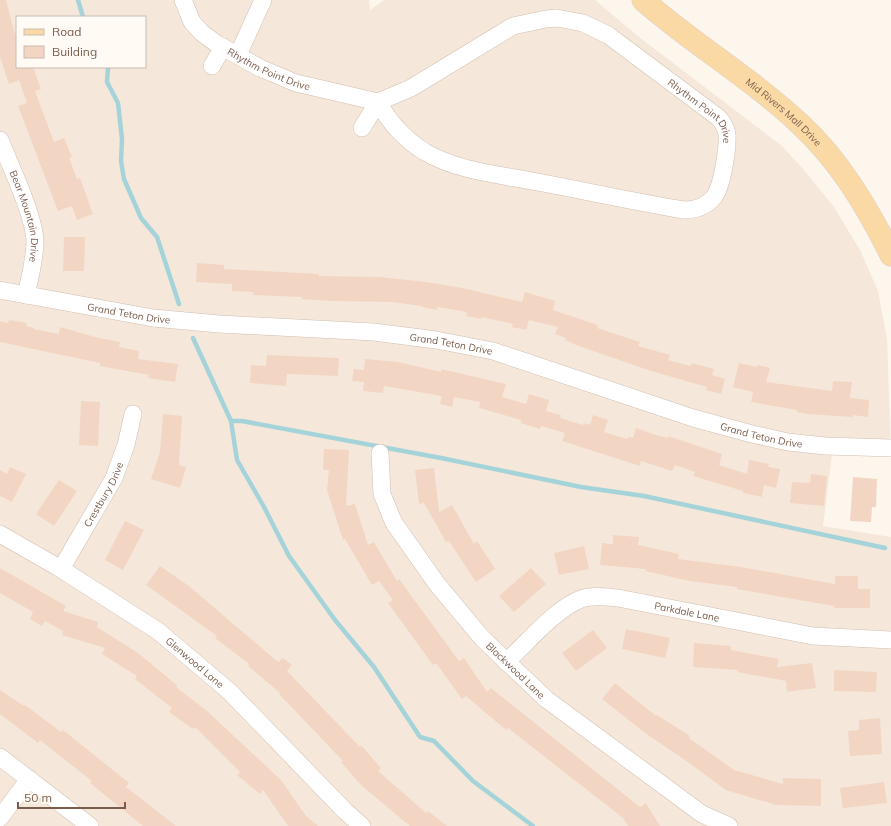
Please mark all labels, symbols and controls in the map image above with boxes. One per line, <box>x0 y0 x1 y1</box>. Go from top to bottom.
legend <box>16 16 146 68</box>
text: Road <box>52 24 81 39</box>
text: Building <box>52 44 97 59</box>
street label: Rhythm Point Drive <box>225 45 311 93</box>
street label: Mid Rivers Mall Drive <box>743 75 825 149</box>
street label: Rhythm Point Drive <box>665 76 734 143</box>
street label: Bear Mountain Drive <box>7 168 42 263</box>
street label: Grand Teton Drive <box>86 300 171 326</box>
street label: Grand Teton Drive <box>409 330 494 357</box>
street label: Grand Teton Drive <box>719 419 803 450</box>
street label: Crestbury Drive <box>81 460 126 529</box>
street label: Parkdale Lane <box>653 599 721 624</box>
street label: Glenwood Lane <box>163 634 227 691</box>
street label: Blackwood Lane <box>484 639 548 701</box>
scale bar <box>18 784 125 810</box>
text: 50 m <box>24 790 52 805</box>

